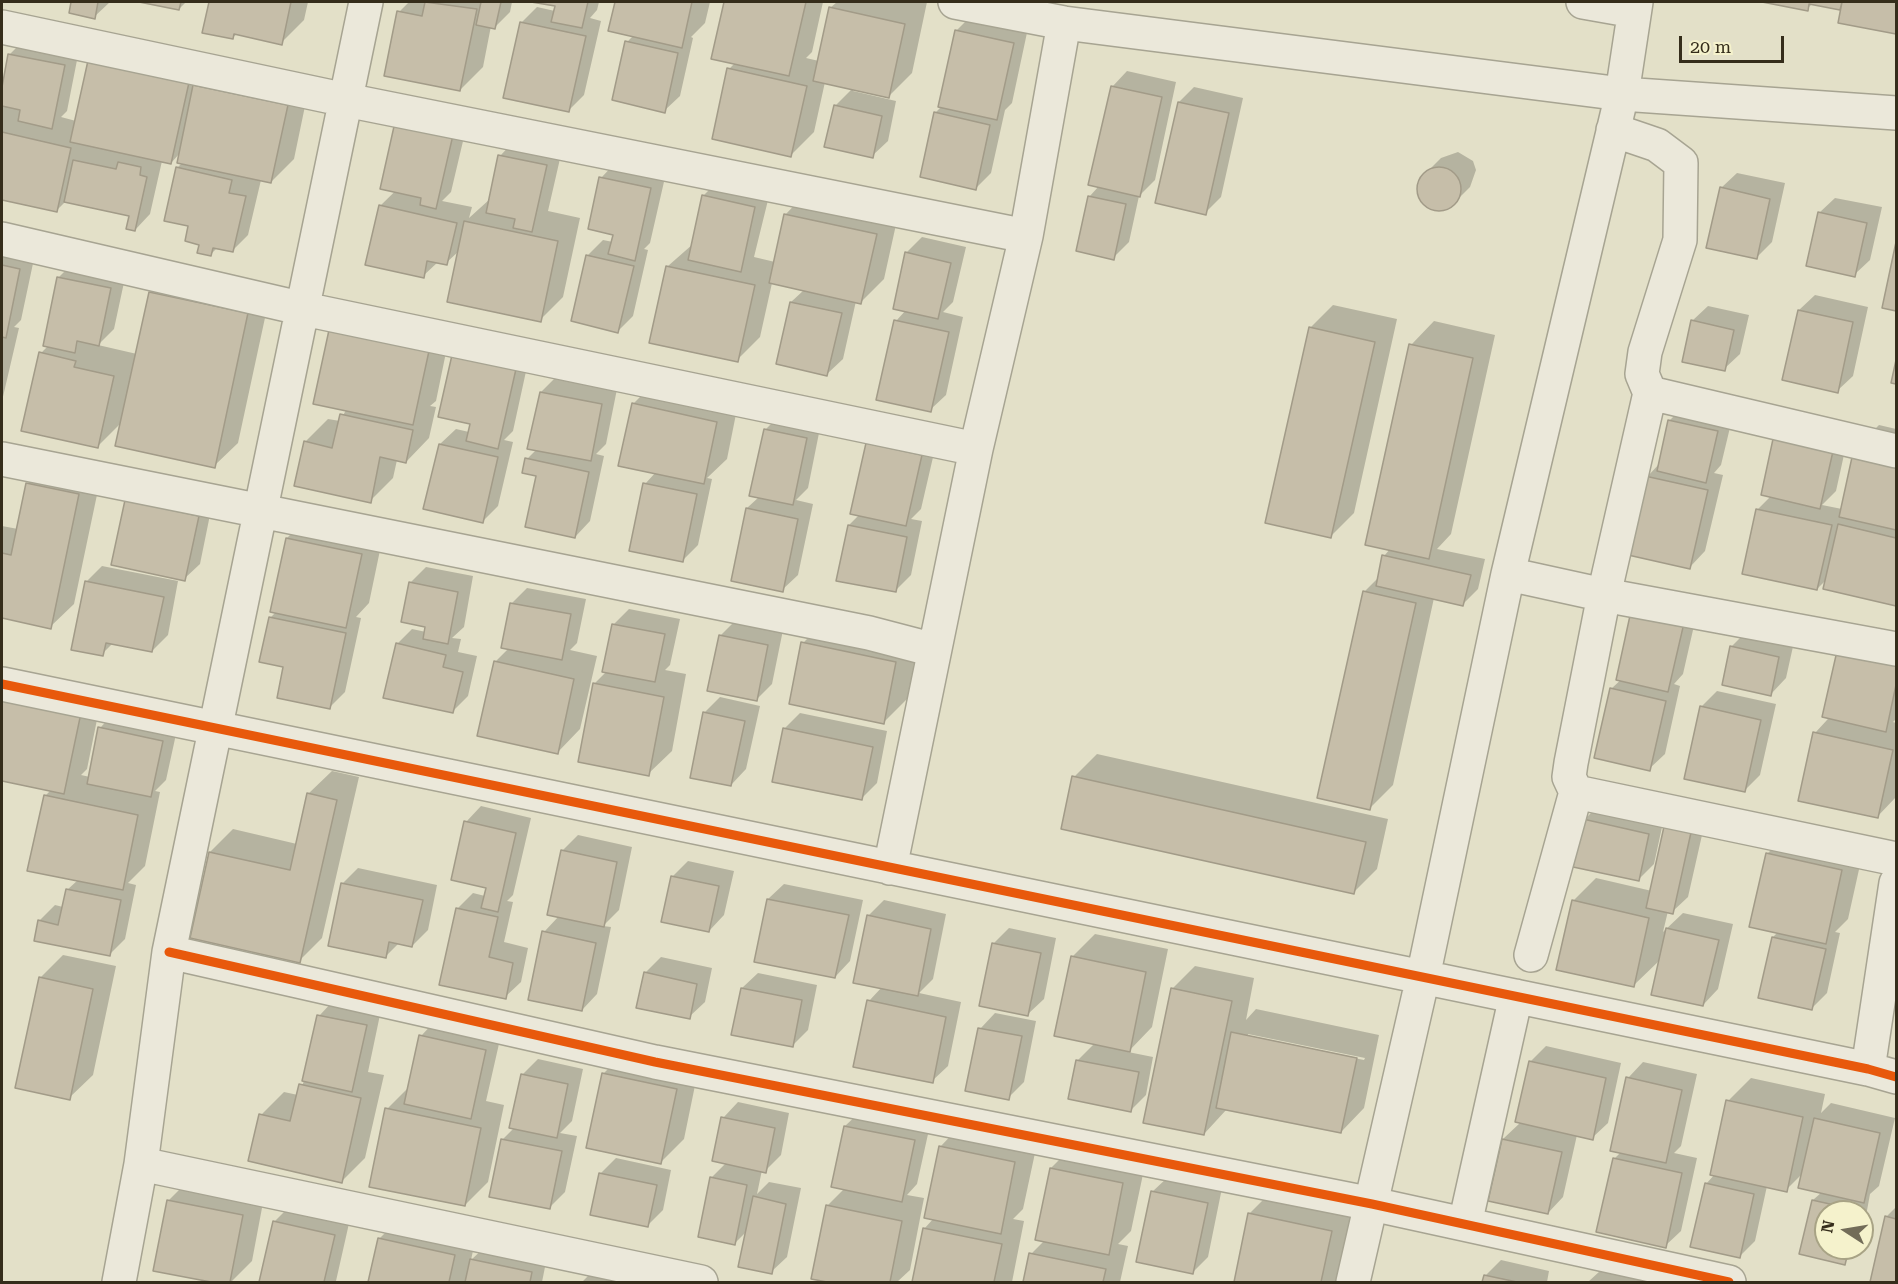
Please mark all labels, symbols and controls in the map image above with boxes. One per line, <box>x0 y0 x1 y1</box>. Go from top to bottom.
scale bar <box>1682 24 1787 62</box>
text: 20 m <box>1690 36 1731 57</box>
north arrow <box>1814 1200 1874 1260</box>
text: N <box>1817 1219 1838 1235</box>

